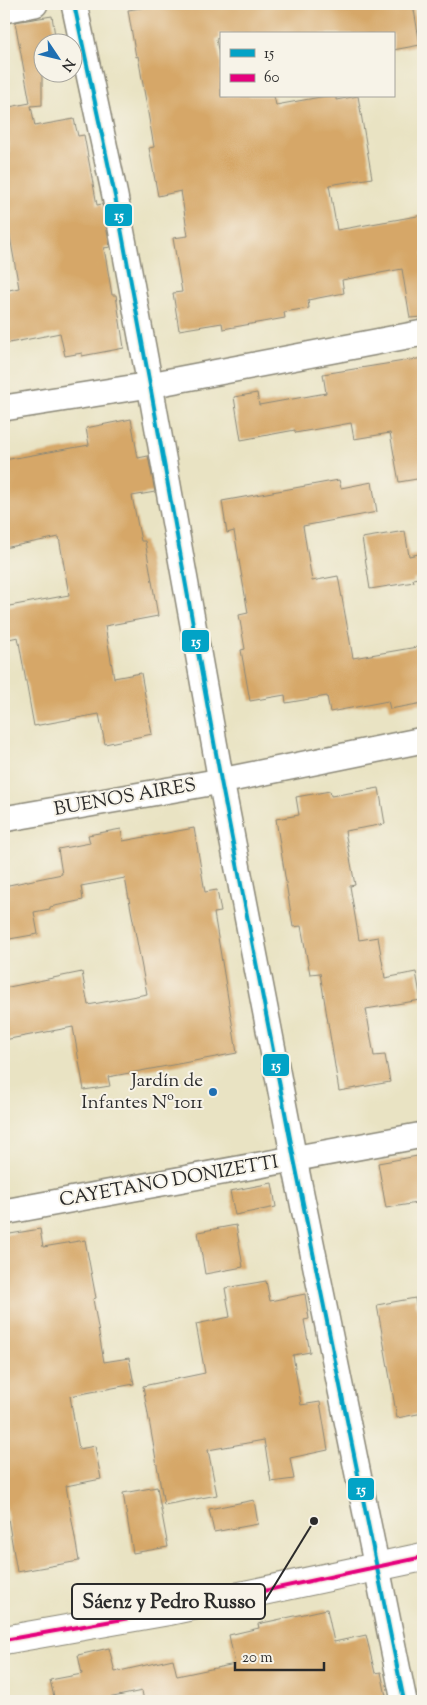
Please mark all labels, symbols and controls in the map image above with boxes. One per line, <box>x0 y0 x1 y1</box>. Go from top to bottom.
north arrow <box>32 32 82 82</box>
legend <box>220 32 394 98</box>
text: 15 <box>264 44 274 65</box>
text: N <box>56 54 78 75</box>
text: 60 <box>264 68 279 89</box>
line badge: 15 <box>104 203 133 227</box>
text: 15 <box>114 207 124 227</box>
line badge: 15 <box>181 629 210 653</box>
text: 15 <box>191 633 201 653</box>
street label: BUENOS AIRES <box>52 772 198 824</box>
line badge: 15 <box>262 1053 290 1077</box>
text: 15 <box>271 1057 281 1077</box>
place label: Jardín de Infantes Nº1011 <box>81 1068 204 1117</box>
marker: Jardín de Infantes Nº1011 <box>207 1086 219 1098</box>
street label: CAYETANO DONIZETTI <box>57 1149 281 1215</box>
line badge: 15 <box>347 1477 375 1501</box>
text: 15 <box>356 1481 366 1501</box>
callout: Sáenz y Pedro Russo <box>72 1584 265 1619</box>
text: Sáenz y Pedro Russo <box>82 1589 256 1618</box>
scale bar <box>235 1640 323 1672</box>
text: 20 m <box>242 1648 273 1669</box>

